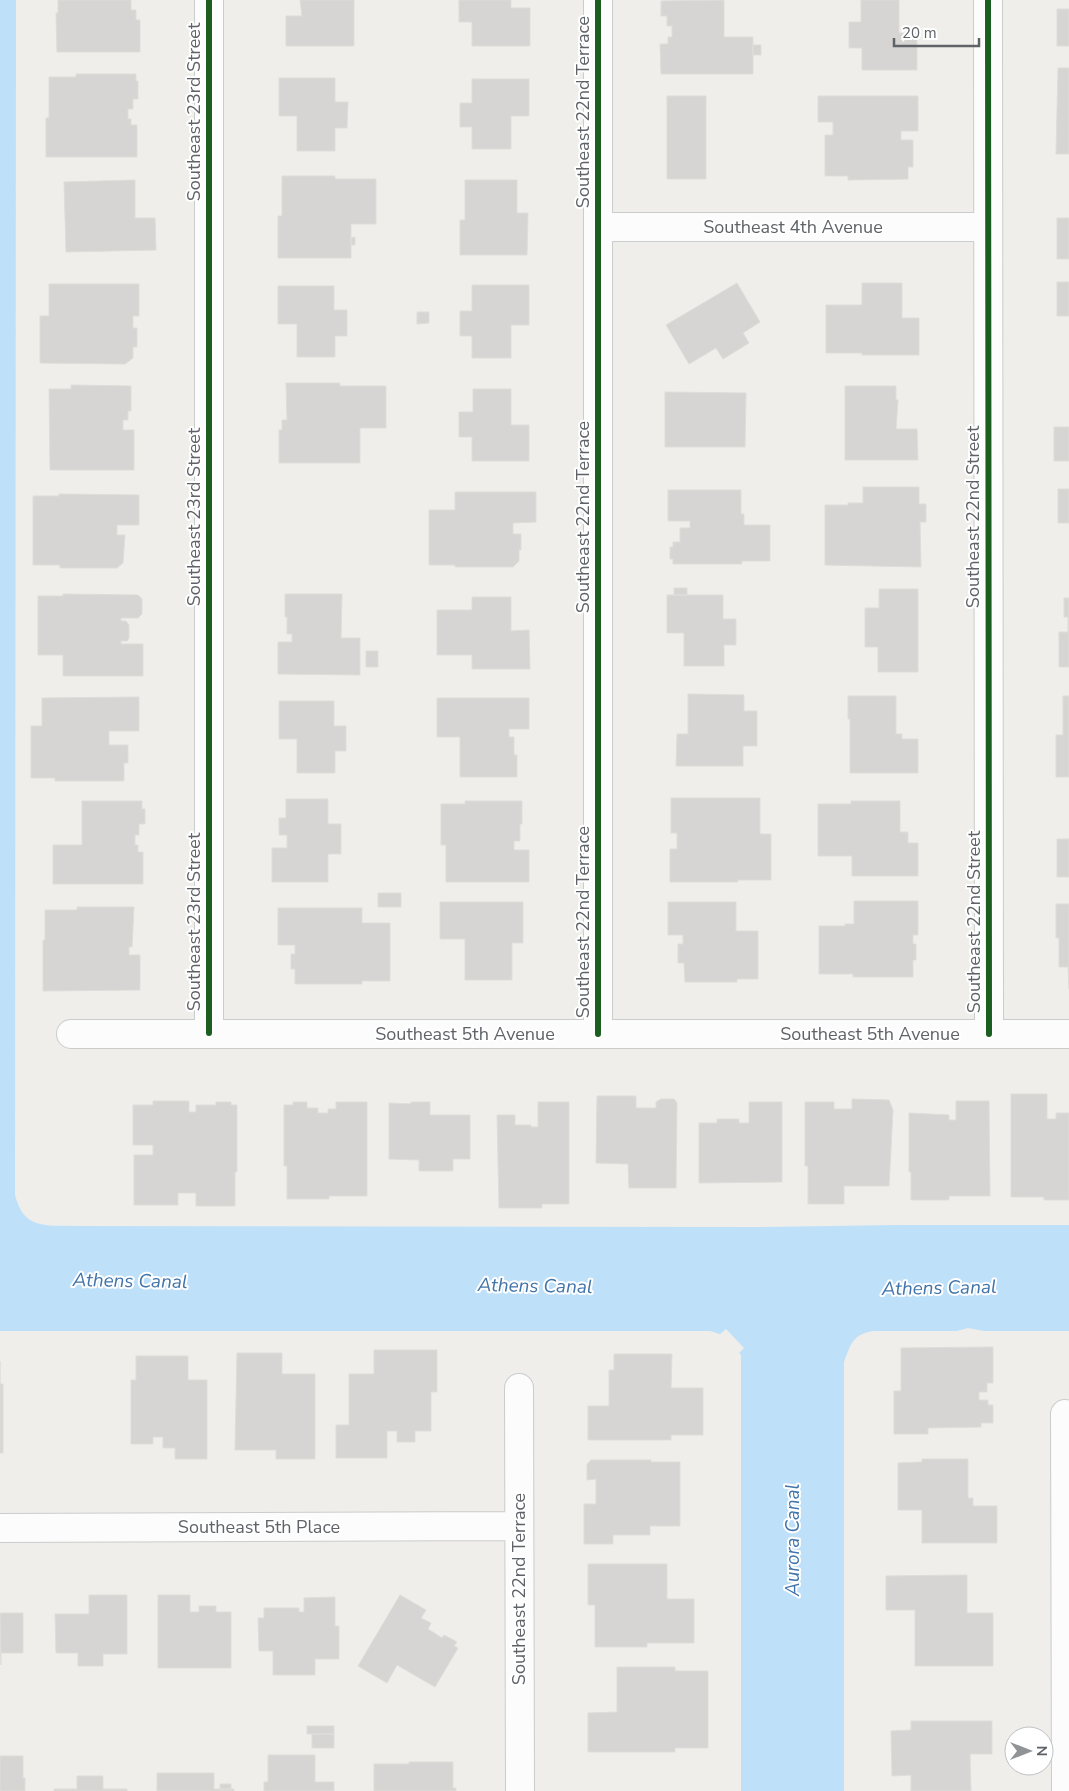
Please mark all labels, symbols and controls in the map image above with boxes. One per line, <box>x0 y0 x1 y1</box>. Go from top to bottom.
scale bar <box>894 15 979 47</box>
street label: Southeast 22nd Terrace <box>571 16 595 208</box>
street label: Southeast 23rd Street <box>182 22 206 201</box>
text: 20 m <box>902 23 937 43</box>
street label: Southeast 4th Avenue <box>703 215 883 239</box>
street label: Southeast 22nd Terrace <box>571 421 595 613</box>
street label: Southeast 22nd Street <box>961 425 985 608</box>
street label: Southeast 23rd Street <box>182 427 206 606</box>
street label: Southeast 22nd Terrace <box>571 826 595 1018</box>
street label: Southeast 22nd Street <box>962 830 986 1013</box>
street label: Southeast 23rd Street <box>182 832 206 1011</box>
street label: Southeast 5th Avenue <box>375 1022 555 1046</box>
street label: Southeast 5th Avenue <box>780 1022 960 1046</box>
water label: Athens Canal <box>71 1267 188 1295</box>
water label: Athens Canal <box>476 1272 593 1300</box>
water label: Athens Canal <box>880 1274 997 1302</box>
water label: Aurora Canal <box>780 1484 806 1597</box>
street label: Southeast 22nd Terrace <box>507 1493 531 1685</box>
street label: Southeast 5th Place <box>178 1515 340 1539</box>
north arrow <box>1004 1726 1054 1776</box>
text: N <box>1032 1746 1051 1756</box>

